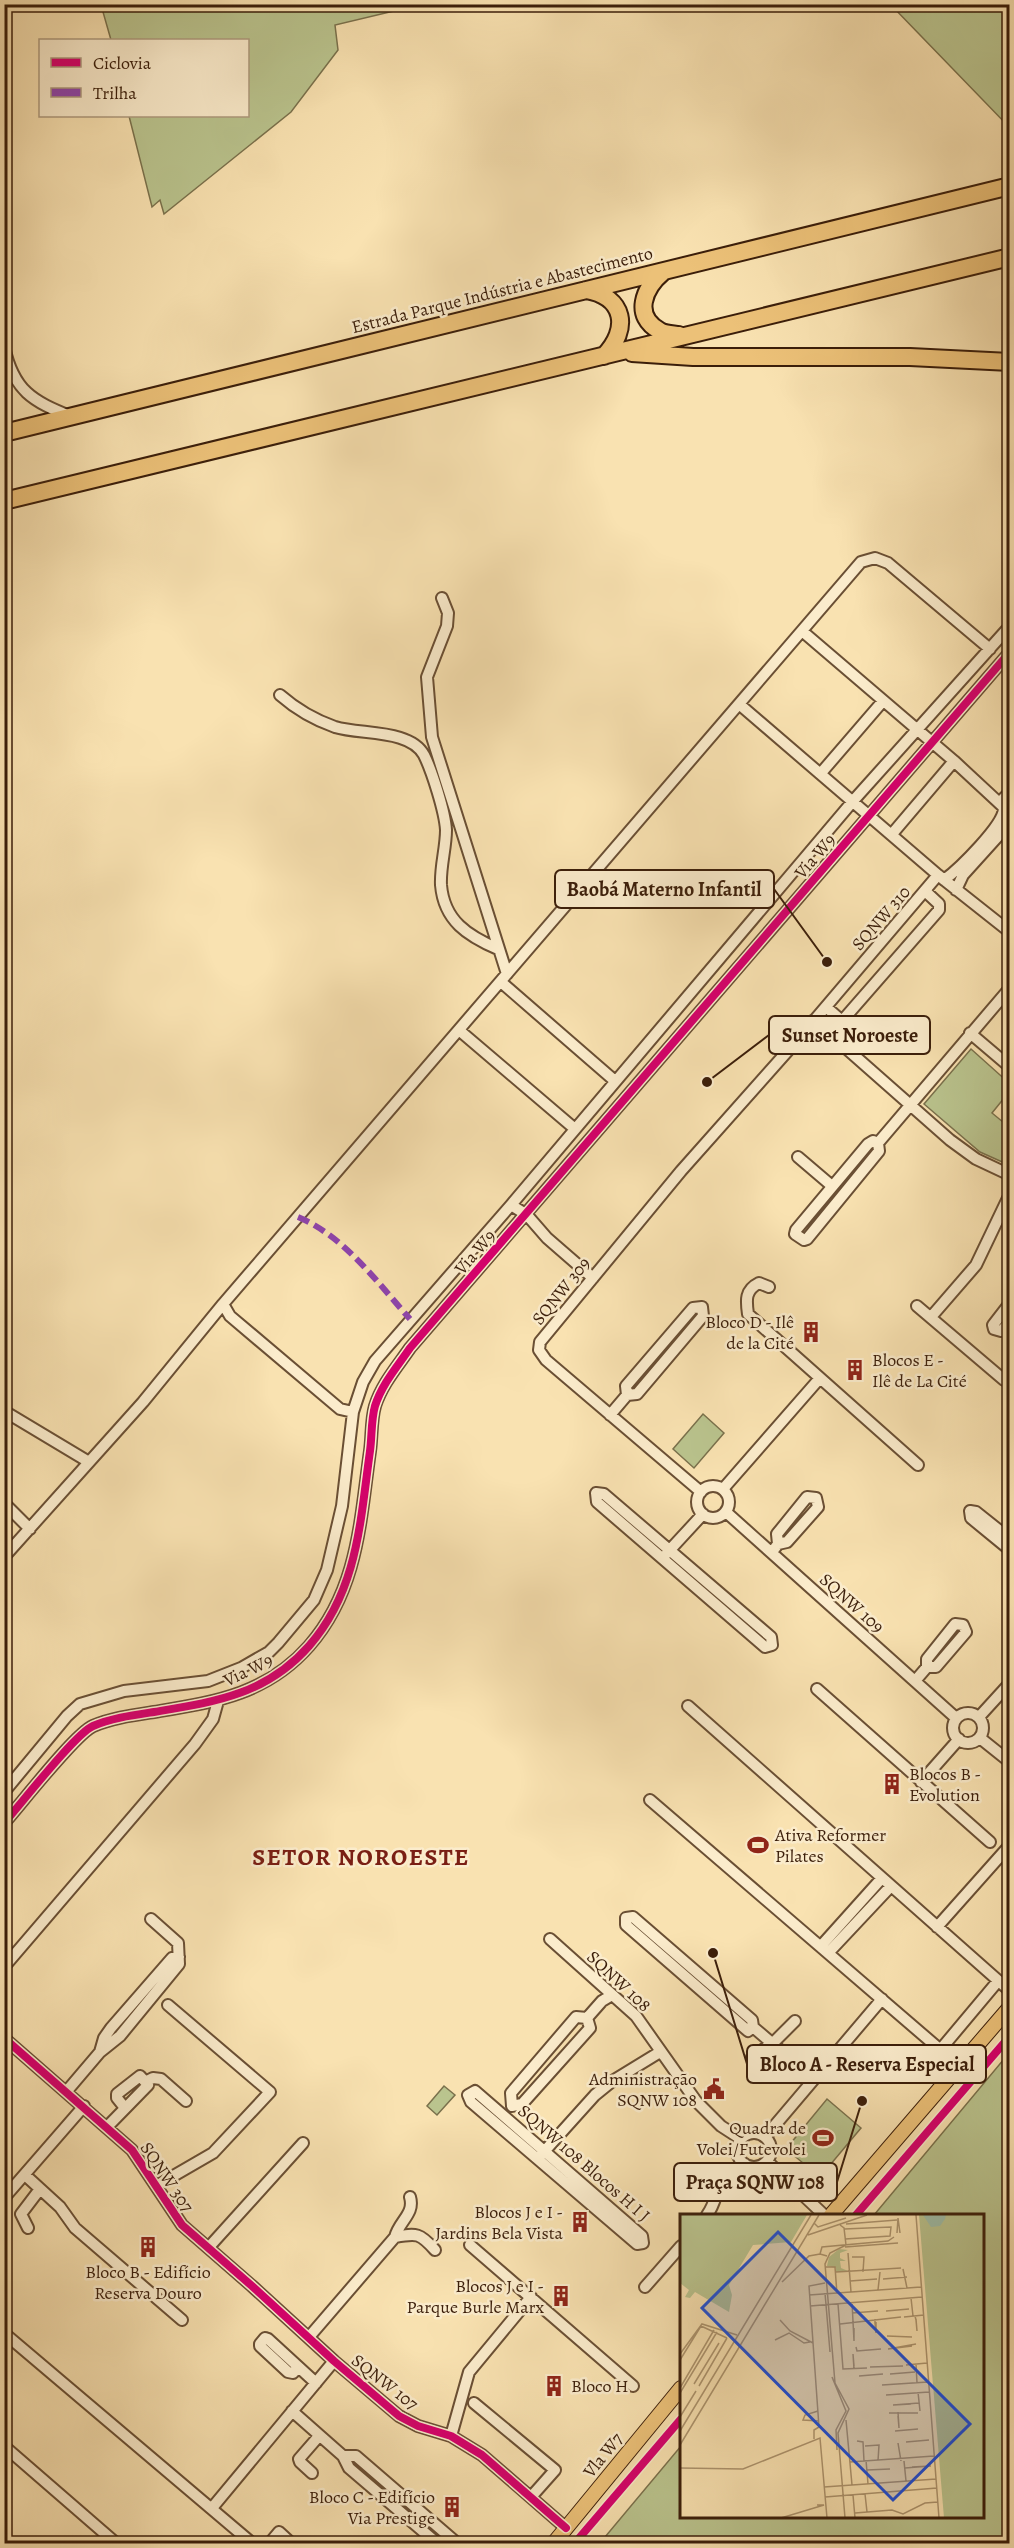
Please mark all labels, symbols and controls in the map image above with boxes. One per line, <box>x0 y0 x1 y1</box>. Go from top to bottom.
legend <box>39 39 249 117</box>
text: Ciclovia <box>93 51 152 75</box>
text: Trilha <box>93 81 137 105</box>
street label: Estrada Parque Indústria e Abastecimento <box>349 241 655 339</box>
street label: Via W9 <box>788 828 841 884</box>
callout: Baobá Materno Infantil <box>555 870 774 908</box>
text: Baobá Materno Infantil <box>566 876 762 903</box>
street label: SQNW 310 <box>846 880 916 956</box>
callout: Sunset Noroeste <box>769 1016 930 1054</box>
text: Sunset Noroeste <box>782 1022 918 1049</box>
street label: Via W9 <box>448 1224 501 1280</box>
street label: SQNW 309 <box>526 1252 596 1330</box>
place label: Bloco D - Ilê de la Cité <box>705 1310 794 1355</box>
building icon: Bloco D - Ilê de la Cité <box>799 1320 823 1344</box>
place label: Blocos E - Ilê de La Cité <box>872 1348 967 1393</box>
building icon: Blocos E - Ilê de La Cité <box>843 1358 867 1382</box>
street label: SQNW 109 <box>815 1568 889 1638</box>
street label: Via W9 <box>218 1648 277 1693</box>
place label: Blocos B - Evolution <box>909 1762 981 1807</box>
building icon: Blocos B - Evolution <box>880 1772 904 1796</box>
place label: Ativa Reformer Pilates <box>774 1823 886 1868</box>
sports icon: Ativa Reformer Pilates <box>746 1833 770 1857</box>
district label: SETOR NOROESTE <box>252 1841 470 1873</box>
street label: SQNW 108 <box>582 1945 656 2017</box>
callout: Bloco A - Reserva Especial <box>747 2045 986 2083</box>
text: Bloco A - Reserva Especial <box>760 2051 975 2078</box>
place label: Administração SQNW 108 <box>588 2067 697 2112</box>
public building icon: Administração SQNW 108 <box>702 2077 726 2101</box>
street label: SQNW 108 Blocos H I J <box>513 2099 655 2227</box>
place label: Quadra de Volei/Futevolei <box>696 2116 806 2161</box>
sports icon: Quadra de Volei/Futevolei <box>811 2126 835 2150</box>
street label: SQNW 307 <box>135 2137 200 2217</box>
callout: Praça SQNW 108 <box>674 2163 837 2201</box>
text: Praça SQNW 108 <box>685 2169 825 2196</box>
place label: Blocos J e I - Jardins Bela Vista <box>435 2200 564 2245</box>
building icon: Blocos J e I - Jardins Bela Vista <box>568 2210 592 2234</box>
inset map <box>680 2214 984 2518</box>
building icon: Bloco B - Edifício Reserva Douro <box>136 2235 160 2259</box>
place label: Bloco B - Edifício Reserva Douro <box>85 2260 211 2305</box>
place label: Blocos J e I - Parque Burle Marx <box>406 2274 544 2319</box>
building icon: Blocos J e I - Parque Burle Marx <box>549 2284 573 2308</box>
street label: SQNW 107 <box>347 2348 424 2416</box>
building icon: Bloco H <box>542 2374 566 2398</box>
place label: Bloco H <box>571 2374 629 2398</box>
street label: Vla W7 <box>577 2427 629 2483</box>
place label: Bloco C - Edifício Via Prestige <box>309 2485 435 2530</box>
building icon: Bloco C - Edifício Via Prestige <box>440 2495 464 2519</box>

